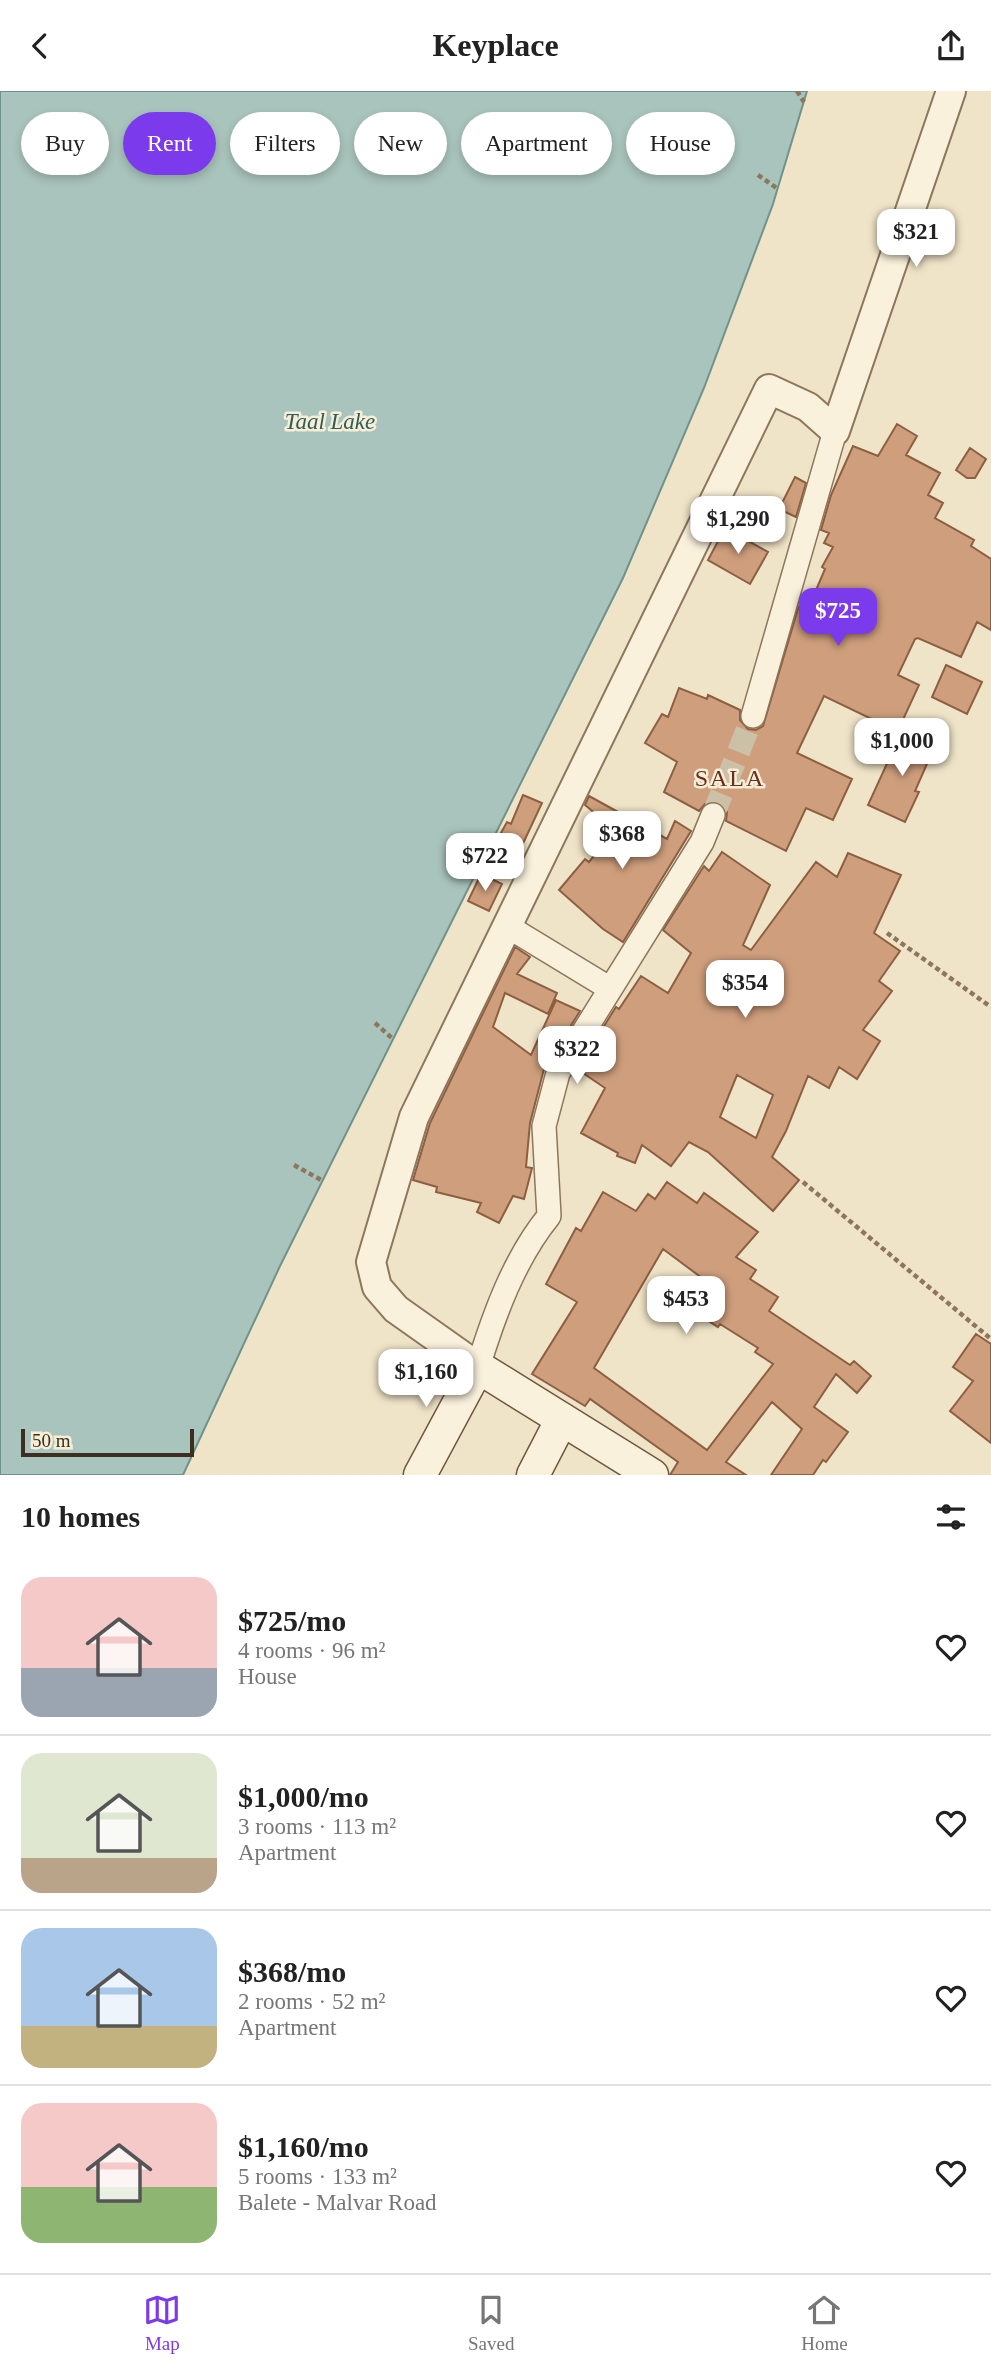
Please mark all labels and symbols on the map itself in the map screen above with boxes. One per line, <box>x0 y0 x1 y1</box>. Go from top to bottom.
pin: $321 <box>875 209 957 269</box>
water label: Taal Lake <box>285 409 375 434</box>
pin: $1,290 <box>681 497 795 556</box>
pin: $725 <box>797 589 879 648</box>
pin: $1,000 <box>845 719 959 778</box>
district label: SALA <box>695 765 765 791</box>
pin: $368 <box>581 811 663 871</box>
pin: $722 <box>444 833 526 893</box>
pin: $354 <box>704 961 786 1020</box>
pin: $322 <box>536 1027 618 1086</box>
pin: $453 <box>645 1277 727 1336</box>
pin: $1,160 <box>369 1349 483 1409</box>
scale bar <box>21 1426 194 1458</box>

